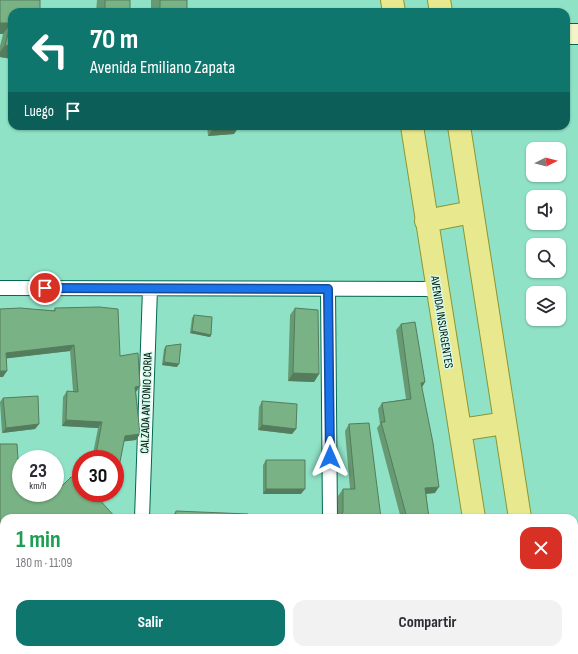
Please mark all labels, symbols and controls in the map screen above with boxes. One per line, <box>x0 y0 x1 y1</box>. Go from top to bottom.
text: 70 m <box>90 23 138 56</box>
icon: left <box>24 24 76 76</box>
text: Avenida Emiliano Zapata <box>90 57 235 78</box>
icon: arrive <box>62 100 84 122</box>
text: Luego <box>24 102 54 121</box>
north arrow <box>526 142 566 182</box>
map controls <box>526 142 566 326</box>
button: sound <box>526 190 566 230</box>
button: search <box>526 238 566 278</box>
pin <box>28 271 62 305</box>
street label: AVENIDA INSURGENTES <box>427 274 456 369</box>
icon: arrive <box>34 277 56 299</box>
button: layers <box>526 286 566 326</box>
street label: CALZADA ANTONIO CORIA <box>137 351 156 454</box>
position arrow <box>309 436 351 478</box>
speed limit sign: 30 <box>72 450 124 502</box>
text: 23 <box>29 459 47 483</box>
text: km/h <box>29 480 47 492</box>
text: 1 min <box>16 525 61 554</box>
button: close <box>520 527 562 569</box>
text: 180 m · 11:09 <box>16 555 72 571</box>
button: Salir <box>16 600 285 646</box>
button: Compartir <box>293 600 562 646</box>

